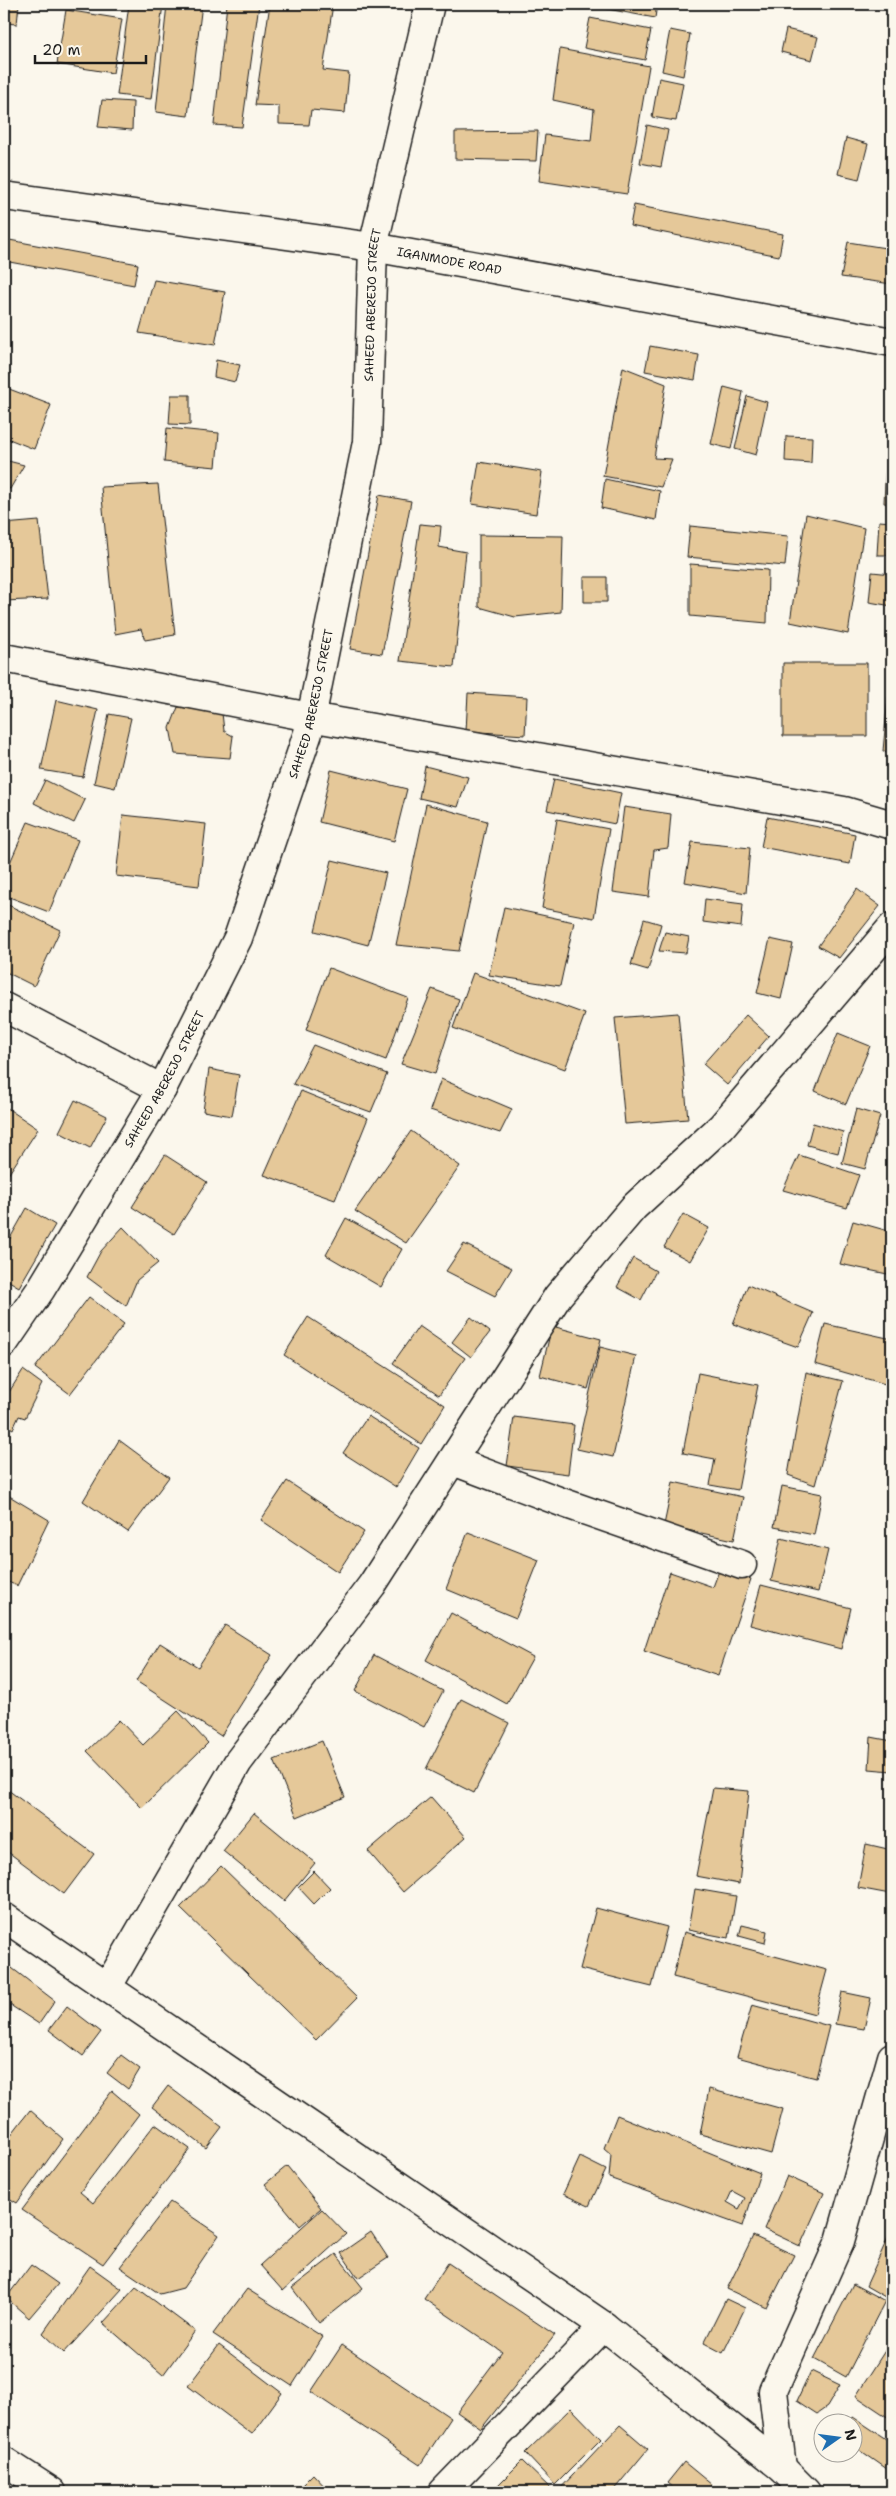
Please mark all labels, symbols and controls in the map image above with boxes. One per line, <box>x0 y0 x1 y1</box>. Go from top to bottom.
scale bar <box>35 32 146 64</box>
text: 20 m <box>42 40 81 60</box>
street label: SAHEED ABEREJO STREET <box>361 226 385 382</box>
street label: IGANMODE ROAD <box>396 244 503 278</box>
street label: SAHEED ABEREJO STREET <box>285 627 337 781</box>
street label: SAHEED ABEREJO STREET <box>120 1007 208 1151</box>
north arrow <box>814 2414 864 2464</box>
text: N <box>841 2427 861 2442</box>

